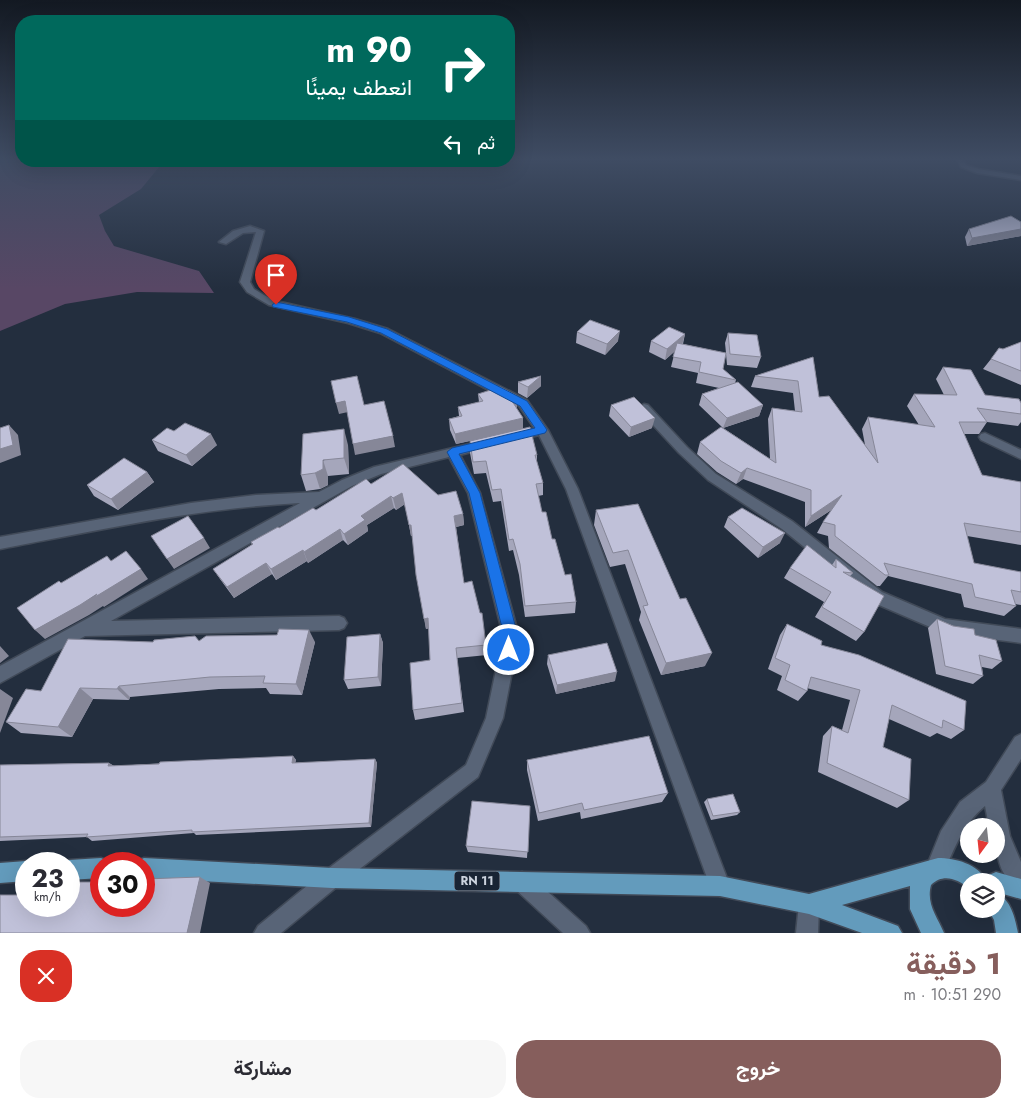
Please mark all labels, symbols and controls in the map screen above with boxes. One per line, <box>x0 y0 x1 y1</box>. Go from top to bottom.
text: 90 m <box>326 25 412 75</box>
icon: right <box>430 35 495 100</box>
text: انعطف يمينًا <box>306 71 412 103</box>
text: ثم <box>477 129 495 156</box>
icon: left <box>439 130 467 158</box>
pin <box>255 254 297 305</box>
icon: arrive <box>262 261 290 289</box>
position arrow <box>482 623 534 675</box>
north arrow <box>960 818 1005 862</box>
map controls <box>960 818 1005 918</box>
speed limit sign: 30 <box>90 852 155 917</box>
text: 23 <box>32 860 63 896</box>
road number: RN 11 <box>454 871 500 890</box>
button: layers <box>960 873 1005 918</box>
text: km/h <box>34 888 61 906</box>
text: 1 دقيقة <box>906 942 1001 985</box>
button: close <box>20 950 72 1002</box>
text: 290 m · 10:51 <box>904 983 1001 1006</box>
button: مشاركة <box>20 1040 506 1098</box>
button: خروج <box>516 1040 1001 1098</box>

